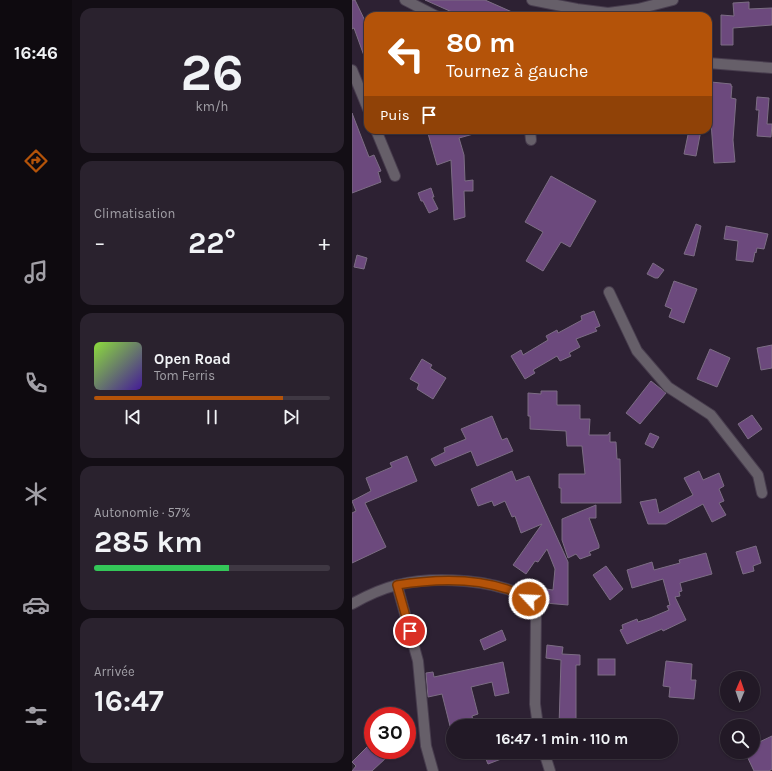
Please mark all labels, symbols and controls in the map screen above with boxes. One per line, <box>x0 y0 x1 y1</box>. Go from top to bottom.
text: 80 m <box>446 26 515 59</box>
icon: left <box>380 28 432 80</box>
text: 16:46 <box>14 42 58 64</box>
text: 26 <box>180 42 244 103</box>
text: Tournez à gauche <box>446 60 588 82</box>
text: km/h <box>196 99 228 114</box>
icon: arrive <box>418 104 440 126</box>
text: Puis <box>380 106 410 124</box>
icon: directions <box>22 147 50 175</box>
text: Climatisation <box>94 206 175 221</box>
text: 22° <box>188 225 236 261</box>
text: − <box>94 230 106 256</box>
text: + <box>318 230 330 256</box>
icon: music <box>22 258 50 286</box>
text: Open Road <box>154 350 231 368</box>
text: Tom Ferris <box>154 368 215 383</box>
icon: phone <box>22 369 50 397</box>
icon: previous <box>122 406 144 428</box>
icon: pause <box>201 406 223 428</box>
icon: next <box>280 406 302 428</box>
icon: climate <box>22 480 50 508</box>
text: Autonomie · 57% <box>94 505 190 520</box>
text: 285 km <box>94 524 203 560</box>
position arrow <box>508 578 550 620</box>
icon: car <box>22 591 50 619</box>
pin <box>393 614 427 648</box>
icon: arrive <box>399 620 421 642</box>
text: Arrivée <box>94 664 135 679</box>
north arrow <box>720 671 760 711</box>
map controls <box>720 671 760 759</box>
text: 16:47 <box>94 683 164 719</box>
icon: filters <box>22 702 50 730</box>
speed limit sign: 30 <box>364 707 416 759</box>
button: search <box>720 719 760 759</box>
text: 16:47 · 1 min · 110 m <box>496 730 628 748</box>

